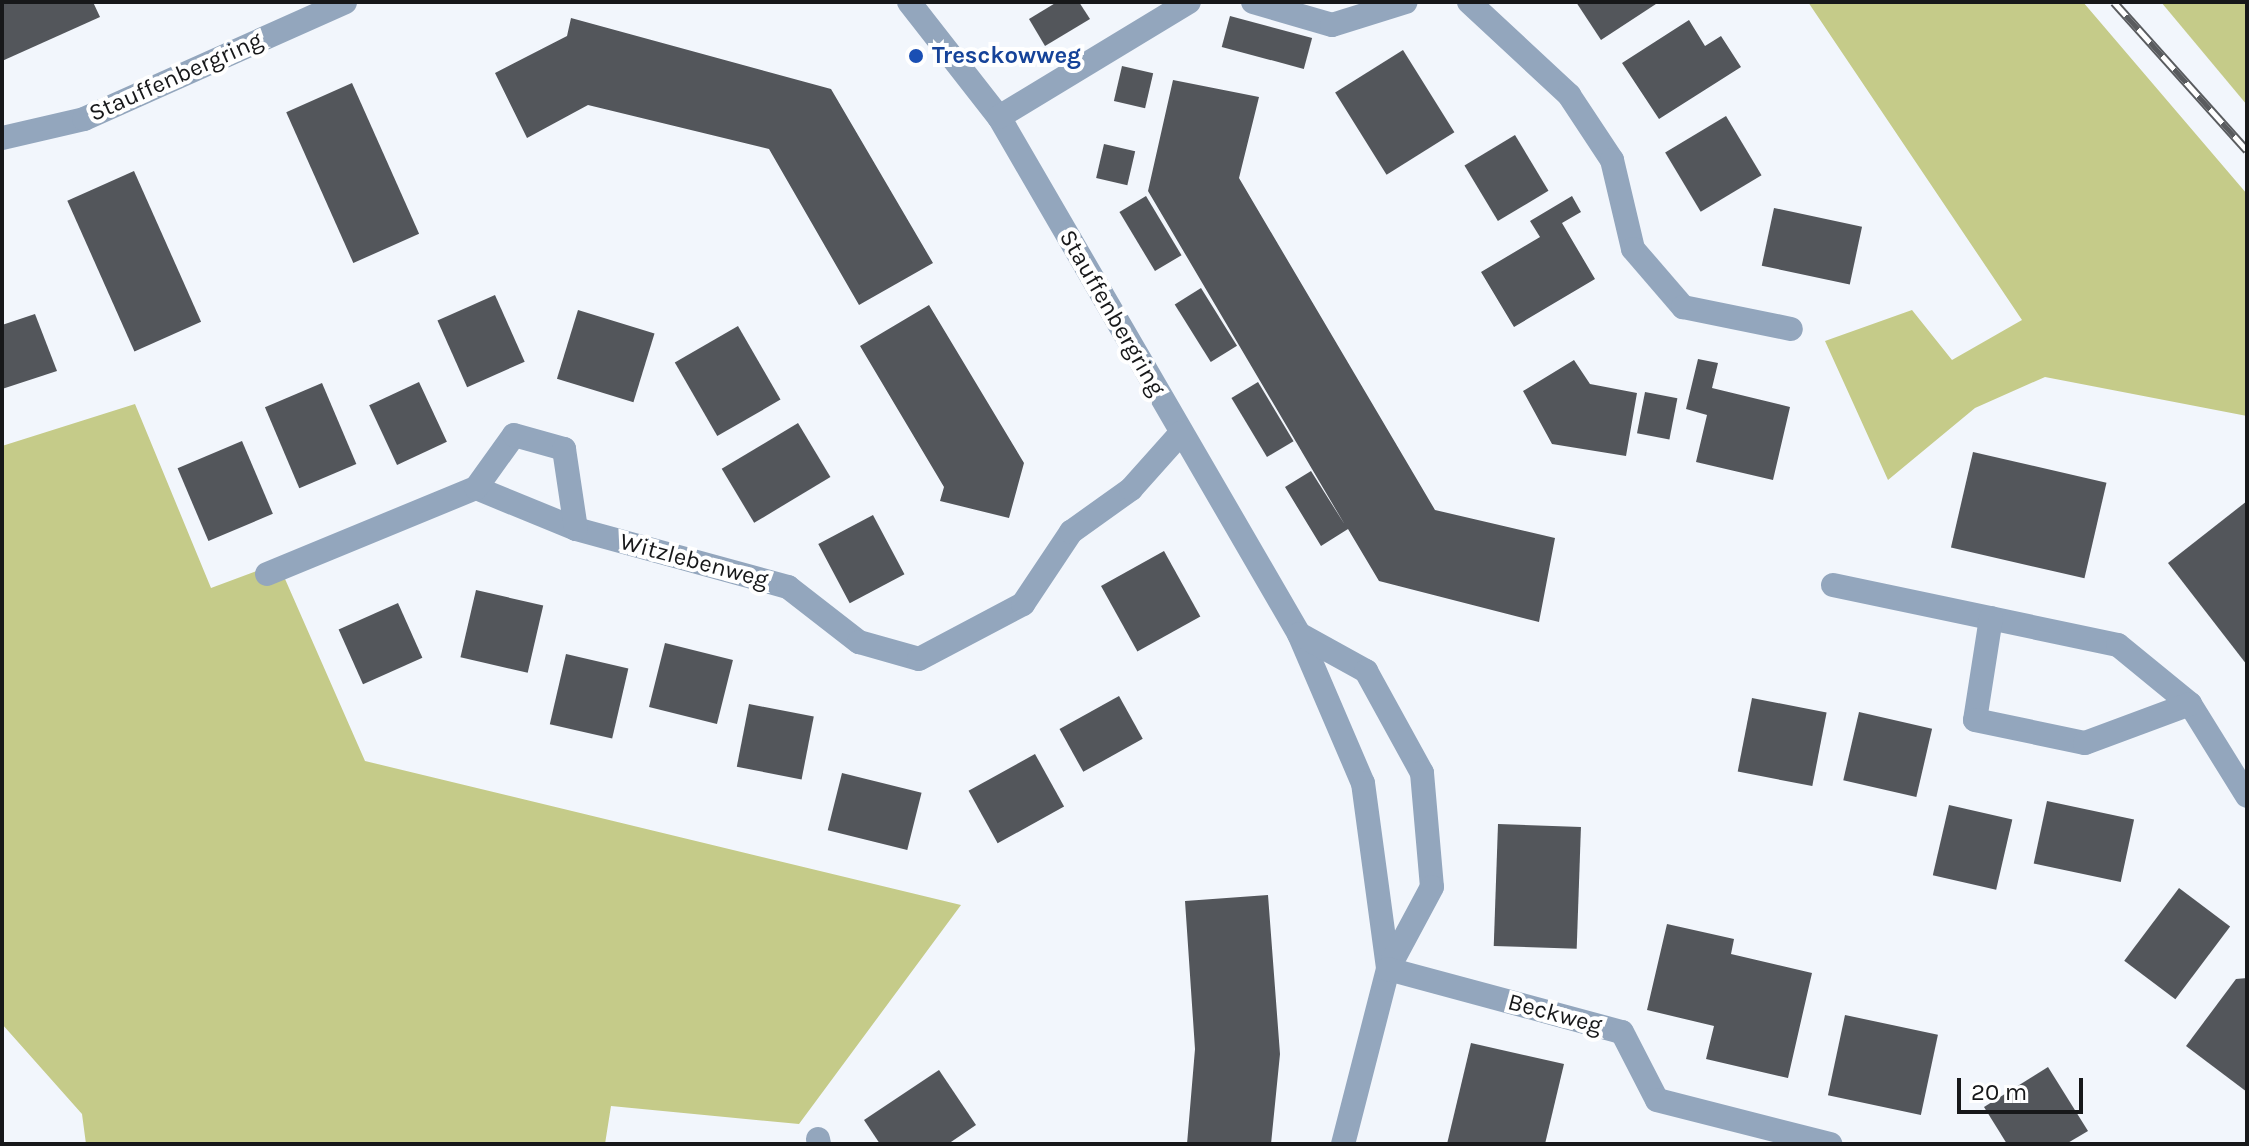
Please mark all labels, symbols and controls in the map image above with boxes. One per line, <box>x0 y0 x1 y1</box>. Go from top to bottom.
street label: Stauffenbergring <box>85 26 267 128</box>
place label: Tresckowweg <box>932 42 1081 70</box>
marker: Tresckowweg <box>907 47 925 65</box>
street label: Stauffenbergring <box>1053 225 1171 401</box>
street label: Witzlebenweg <box>617 527 771 595</box>
street label: Beckweg <box>1505 988 1605 1040</box>
scale bar <box>1961 1062 2087 1112</box>
text: 20 m <box>1971 1078 2027 1106</box>

